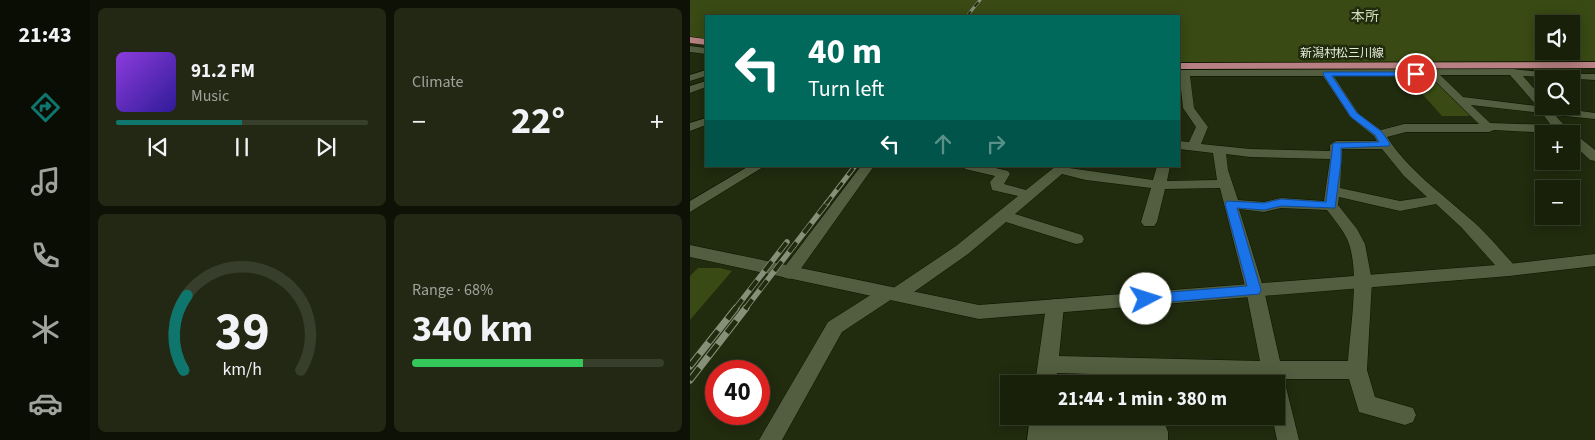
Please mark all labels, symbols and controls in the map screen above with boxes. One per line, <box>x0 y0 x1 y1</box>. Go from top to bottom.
district label: 本所 <box>1351 7 1379 27</box>
map controls <box>1535 15 1580 225</box>
button: sound <box>1535 15 1580 60</box>
text: 21:43 <box>18 19 72 51</box>
text: 40 m <box>808 27 882 77</box>
icon: left <box>725 35 790 100</box>
street label: 新潟村松三川線 <box>1300 45 1384 62</box>
pin <box>1395 53 1437 95</box>
text: 91.2 FM <box>191 58 255 85</box>
icon: arrive <box>1402 60 1430 88</box>
button: search <box>1535 70 1580 115</box>
text: Climate <box>412 71 463 93</box>
text: Turn left <box>808 73 884 105</box>
text: Music <box>191 85 229 107</box>
icon: directions <box>28 90 63 125</box>
text: 22° <box>511 94 565 148</box>
text: − <box>412 102 426 142</box>
text: + <box>650 102 664 142</box>
button: + <box>1535 125 1580 170</box>
icon: left <box>876 130 904 158</box>
icon: ahead <box>929 130 957 158</box>
icon: right <box>982 130 1010 158</box>
icon: previous <box>144 133 172 161</box>
icon: pause <box>228 133 256 161</box>
icon: next <box>312 133 340 161</box>
icon: music <box>28 164 63 199</box>
button: − <box>1535 180 1580 225</box>
icon: phone <box>28 238 63 273</box>
position arrow <box>1119 272 1171 324</box>
text: Range · 68% <box>412 279 493 301</box>
text: 39 <box>215 296 269 370</box>
text: 340 km <box>412 302 533 356</box>
icon: climate <box>28 312 63 347</box>
text: km/h <box>222 357 262 382</box>
speed limit sign: 40 <box>705 360 770 425</box>
icon: car <box>28 386 63 421</box>
text: 21:44 · 1 min · 380 m <box>1058 386 1227 413</box>

